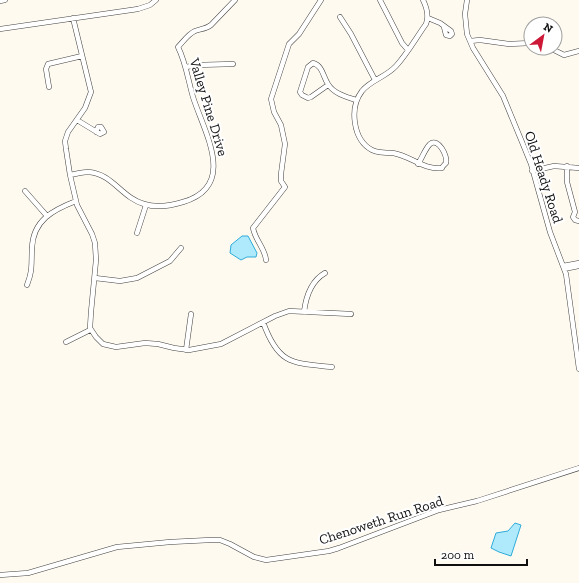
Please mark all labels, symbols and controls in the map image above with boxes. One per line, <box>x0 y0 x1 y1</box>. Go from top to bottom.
north arrow <box>523 16 563 56</box>
text: N <box>541 20 556 36</box>
street label: Valley Pine Drive <box>185 55 232 159</box>
street label: Old Heady Road <box>521 129 567 226</box>
street label: Chenoweth Run Road <box>317 492 446 549</box>
scale bar <box>435 541 527 567</box>
text: 200 m <box>441 548 475 562</box>

